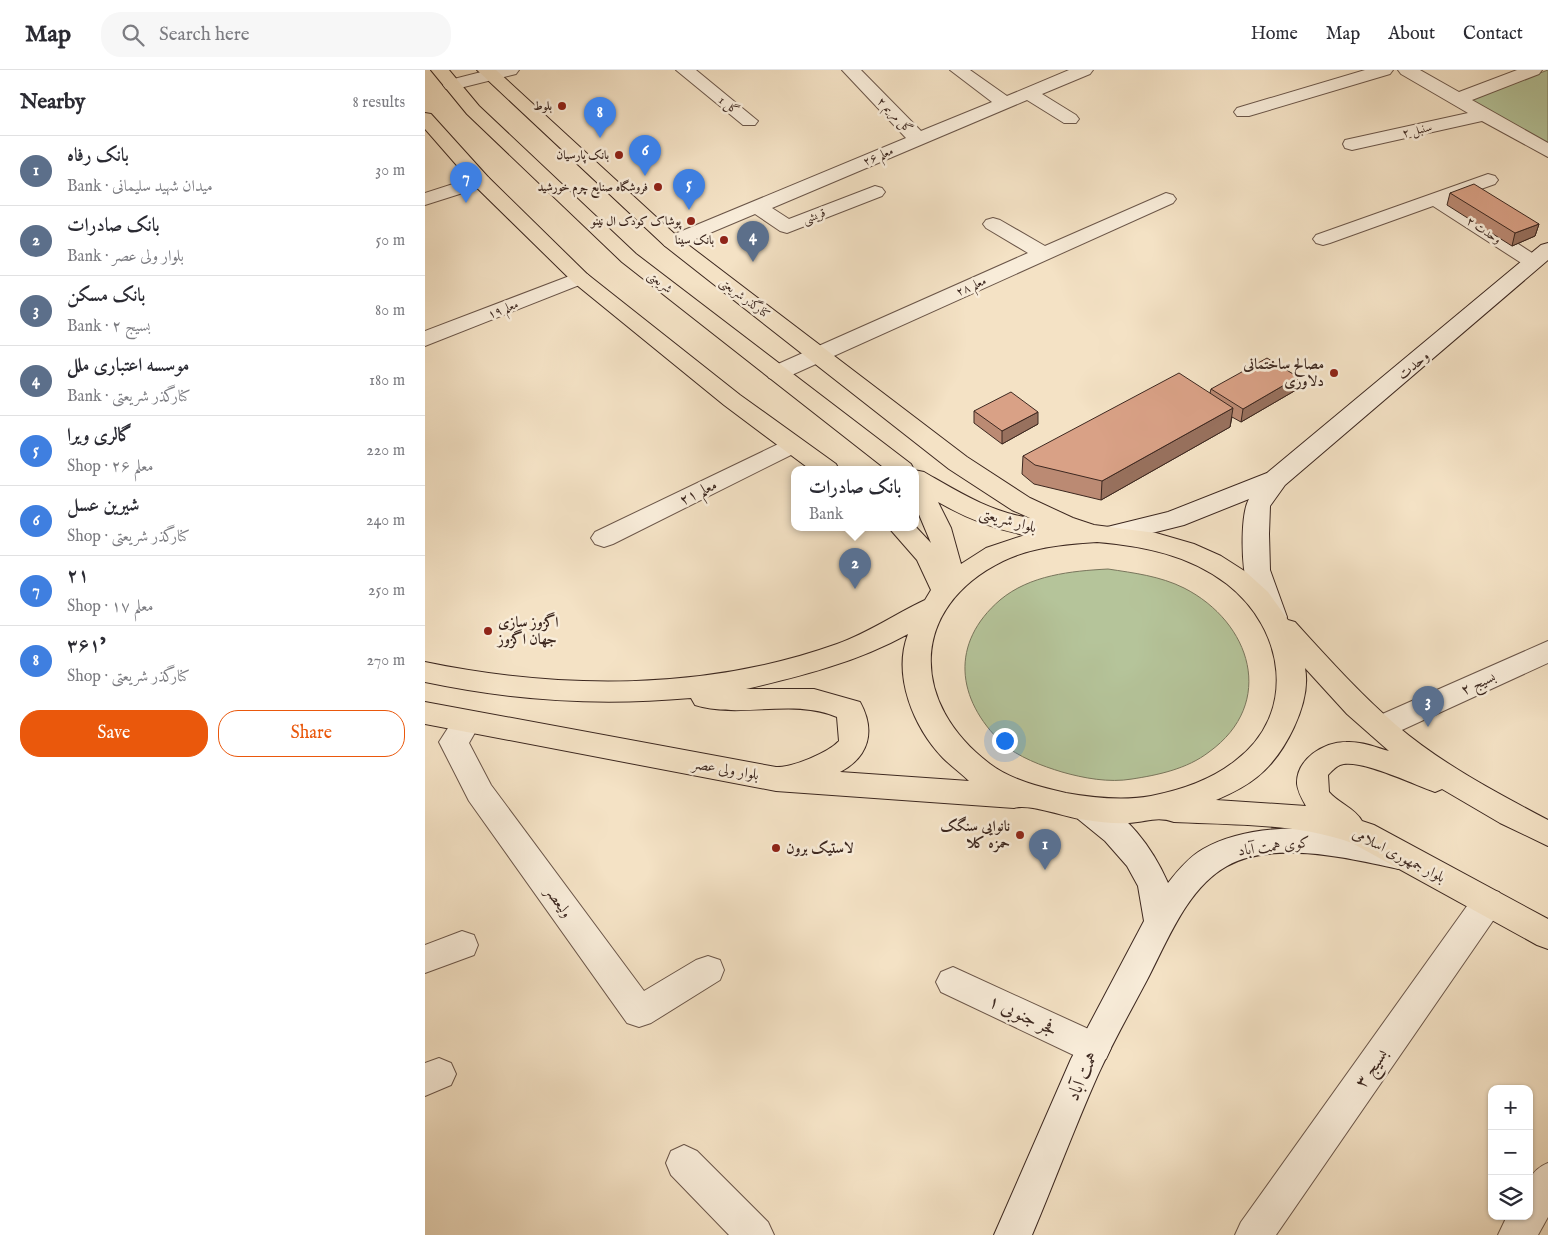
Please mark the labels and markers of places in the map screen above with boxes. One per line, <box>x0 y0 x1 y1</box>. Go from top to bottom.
pin: 8 <box>584 97 616 138</box>
place label: بلوط <box>533 99 552 114</box>
marker: بلوط <box>556 100 568 112</box>
pin: 6 <box>629 135 661 176</box>
place label: بانک پارسیان <box>556 148 609 164</box>
marker: بانک پارسیان <box>613 149 625 161</box>
pin: 7 <box>450 162 482 203</box>
pin: 5 <box>673 169 705 210</box>
place label: فروشگاه صنایع چرم خورشید <box>537 179 648 199</box>
marker: فروشگاه صنایع چرم خورشید <box>652 181 664 193</box>
place label: پوشاک کودک ال نینو <box>589 214 682 230</box>
marker: پوشاک کودک ال نینو <box>685 215 697 227</box>
pin: 4 <box>737 221 769 262</box>
place label: بانک سینا <box>675 233 714 248</box>
marker: بانک سینا <box>718 234 730 246</box>
place label: مصالح ساختمانی دلاوری <box>1242 355 1324 391</box>
marker: مصالح ساختمانی دلاوری <box>1328 367 1340 379</box>
pin: 2 <box>839 548 871 589</box>
place label: اگزوز سازی جهان اگزوز <box>496 612 559 649</box>
marker: اگزوز سازی جهان اگزوز <box>482 625 494 637</box>
pin: 3 <box>1412 686 1444 727</box>
place label: نانوایی سنگک حمزه کلا <box>940 816 1010 853</box>
marker: نانوایی سنگک حمزه کلا <box>1014 829 1026 841</box>
pin: 1 <box>1029 829 1061 870</box>
place label: لاستیک برون <box>786 839 854 858</box>
marker: لاستیک برون <box>770 842 782 854</box>

